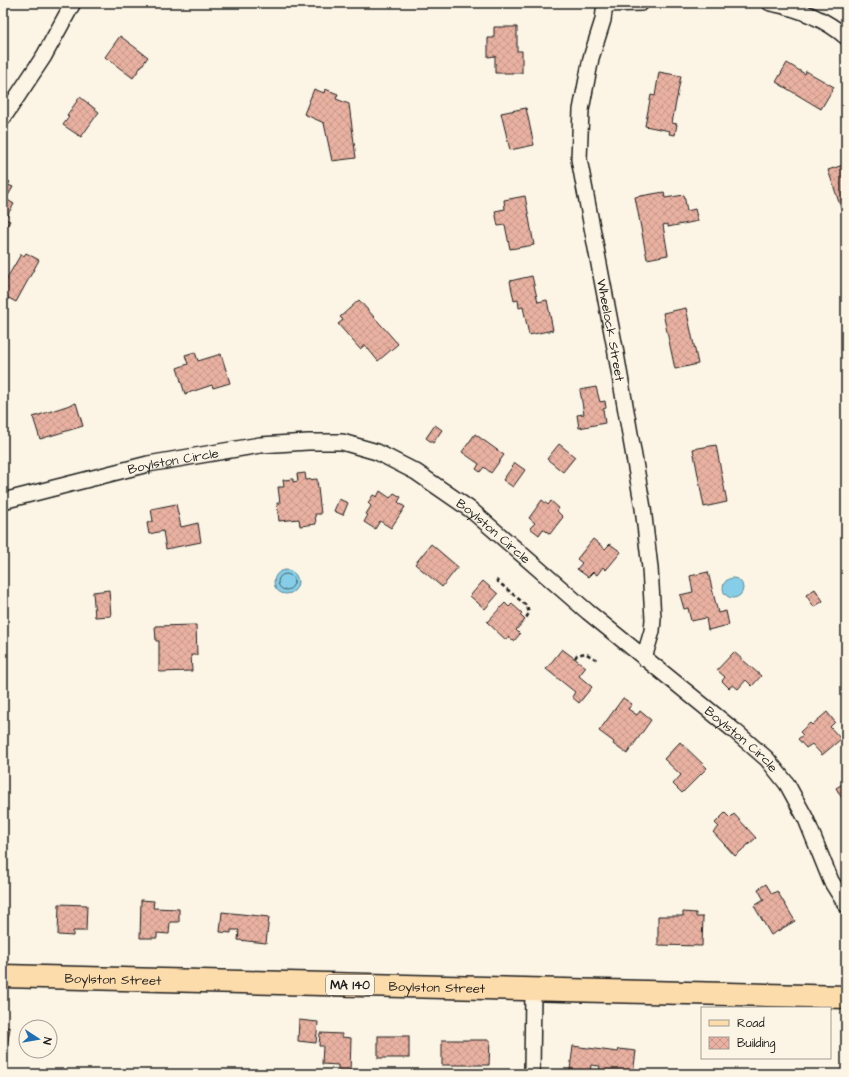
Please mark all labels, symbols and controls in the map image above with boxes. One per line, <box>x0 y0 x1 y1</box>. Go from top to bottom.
street label: Wheelock Street <box>592 278 629 383</box>
street label: Boylston Circle <box>126 444 220 479</box>
street label: Boylston Circle <box>453 495 534 568</box>
street label: Boylston Circle <box>701 702 782 776</box>
street label: Boylston Street <box>64 970 162 990</box>
road number: MA 140 <box>326 975 374 995</box>
street label: Boylston Street <box>388 978 486 998</box>
legend <box>701 1007 831 1059</box>
text: Road <box>737 1015 765 1032</box>
north arrow <box>18 1019 58 1059</box>
text: Building <box>737 1035 775 1053</box>
text: N <box>39 1036 55 1046</box>

